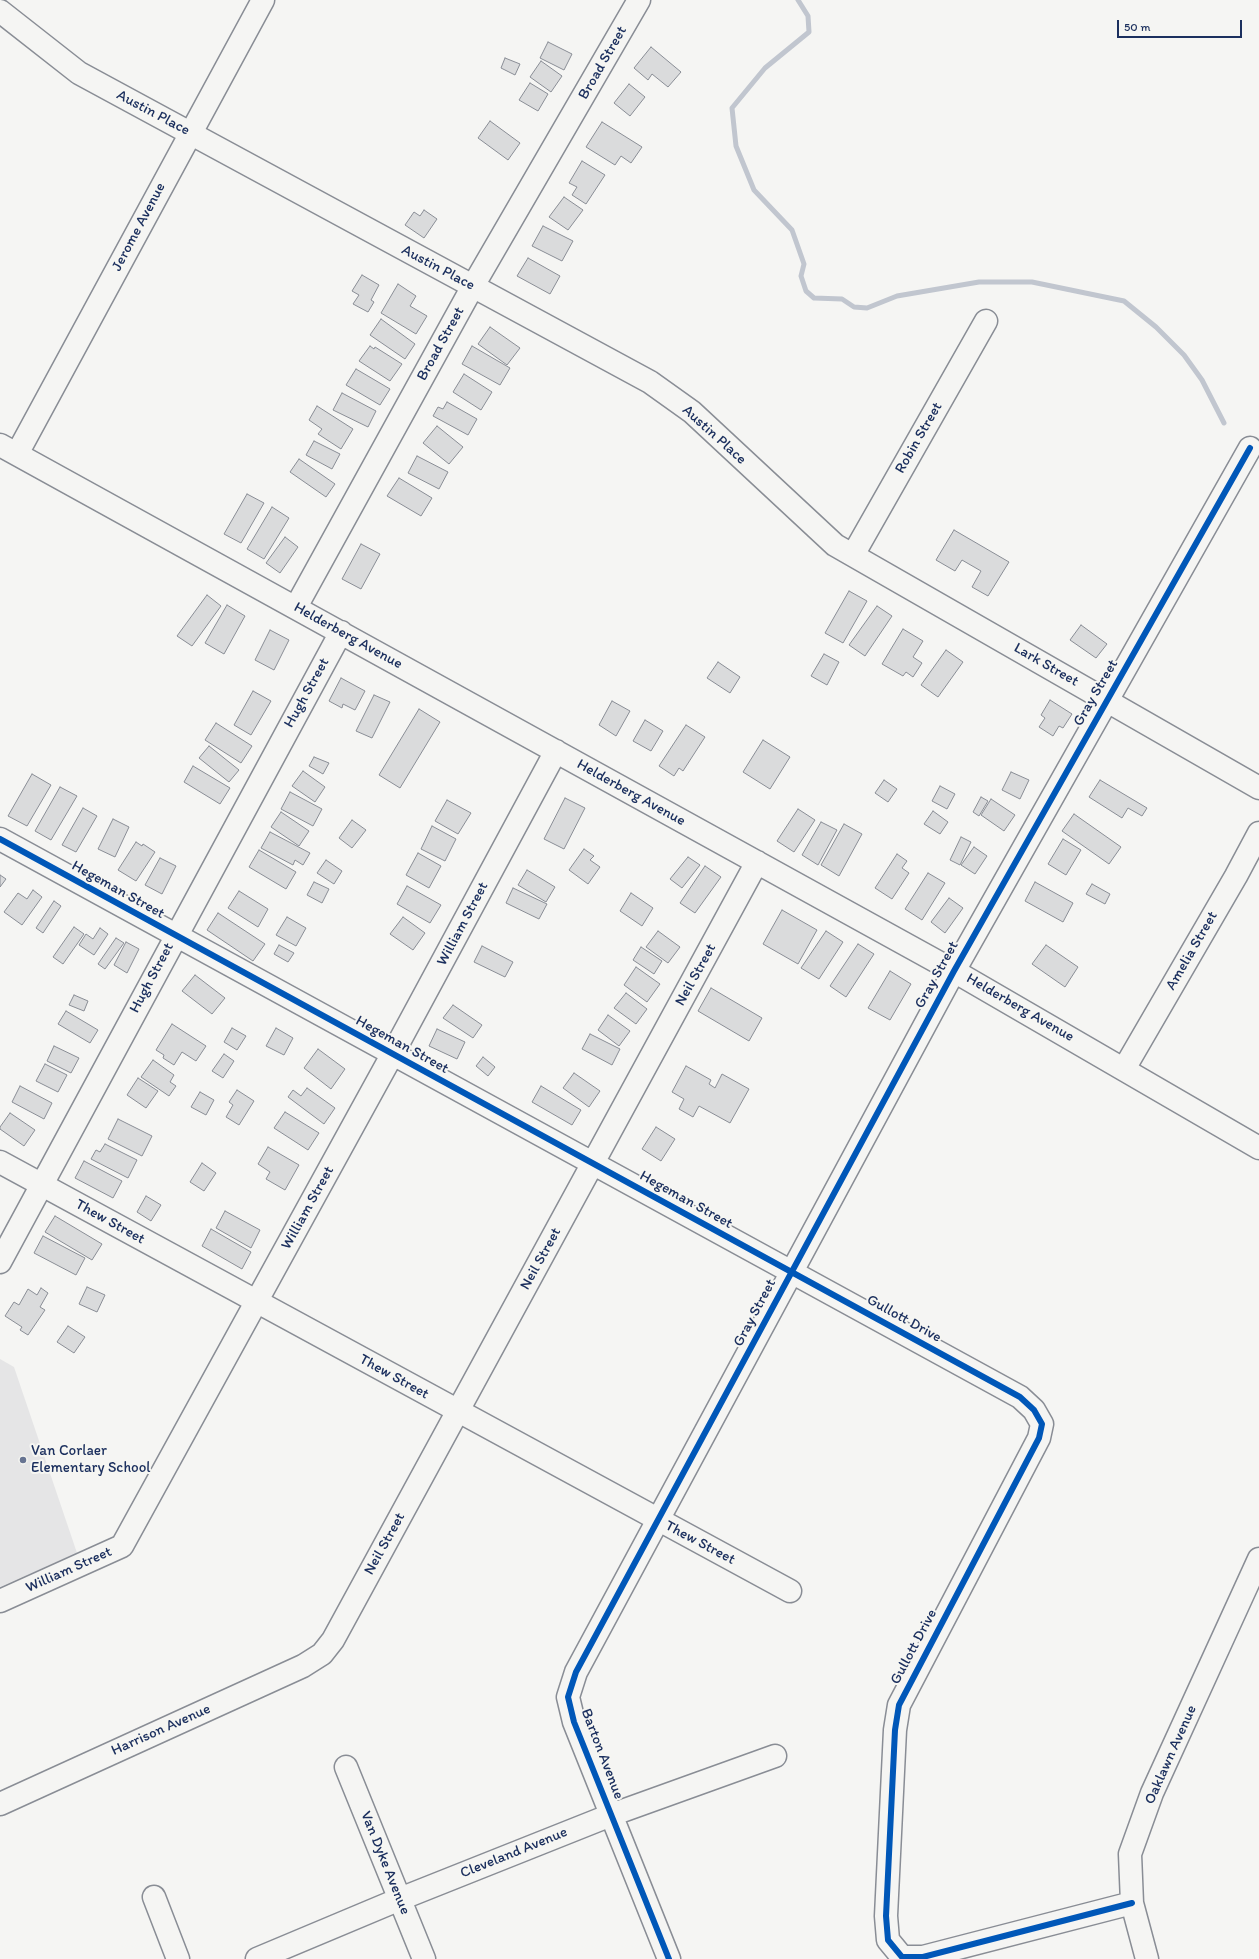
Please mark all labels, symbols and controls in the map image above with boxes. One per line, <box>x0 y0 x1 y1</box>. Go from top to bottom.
scale bar <box>1119 12 1244 38</box>
text: 50 m <box>1124 20 1150 34</box>
street label: Broad Street <box>575 23 631 103</box>
street label: Austin Place <box>113 86 193 140</box>
street label: Jerome Avenue <box>108 180 170 274</box>
street label: Austin Place <box>398 241 478 295</box>
street label: Broad Street <box>413 304 469 384</box>
street label: Robin Street <box>891 399 947 477</box>
street label: Austin Place <box>678 401 750 469</box>
street label: Helderberg Avenue <box>290 599 406 673</box>
street label: Lark Street <box>1010 639 1082 691</box>
street label: Hugh Street <box>280 655 334 731</box>
street label: Gray Street <box>1070 656 1122 730</box>
street label: Helderberg Avenue <box>573 756 689 830</box>
street label: Hegeman Street <box>68 857 168 923</box>
street label: William Street <box>433 879 493 969</box>
street label: Amelia Street <box>1162 908 1222 994</box>
street label: Gray Street <box>911 938 963 1012</box>
street label: Hugh Street <box>126 940 178 1016</box>
street label: Neil Street <box>672 941 720 1009</box>
street label: Helderberg Avenue <box>963 970 1077 1046</box>
street label: Hegeman Street <box>352 1012 452 1078</box>
street label: William Street <box>278 1163 338 1253</box>
street label: Hegeman Street <box>636 1167 736 1233</box>
street label: Thew Street <box>72 1195 148 1249</box>
street label: Neil Street <box>517 1225 565 1293</box>
street label: Gray Street <box>730 1276 780 1350</box>
street label: Gullott Drive <box>864 1291 944 1347</box>
street label: Thew Street <box>356 1350 432 1404</box>
place label: Van Corlaer Elementary School <box>31 1442 151 1477</box>
marker: Van Corlaer Elementary School <box>18 1455 28 1465</box>
street label: Neil Street <box>361 1510 409 1578</box>
street label: Thew Street <box>662 1517 738 1569</box>
street label: William Street <box>23 1543 115 1597</box>
street label: Gullott Drive <box>887 1606 941 1688</box>
street label: Harrison Avenue <box>109 1700 213 1760</box>
street label: Oaklawn Avenue <box>1141 1703 1201 1807</box>
street label: Barton Avenue <box>576 1706 628 1802</box>
street label: Van Dyke Avenue <box>356 1809 414 1917</box>
street label: Cleveland Avenue <box>458 1823 570 1883</box>

